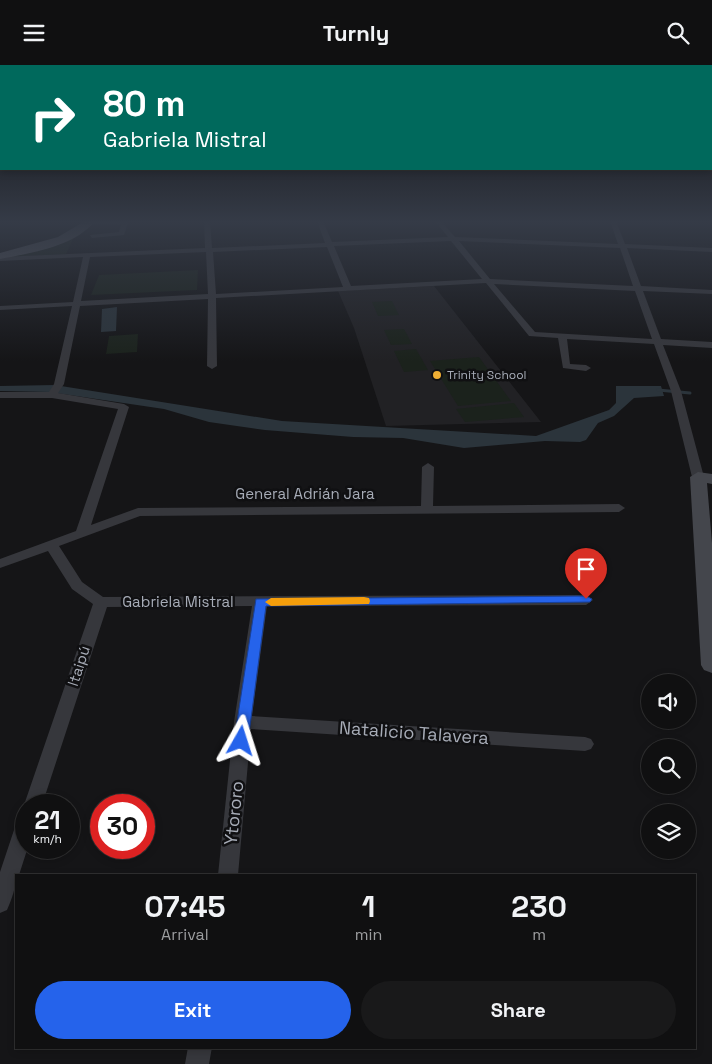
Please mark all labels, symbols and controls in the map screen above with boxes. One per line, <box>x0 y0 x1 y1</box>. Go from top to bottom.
icon: menu <box>20 19 48 47</box>
text: Turnly <box>323 19 389 47</box>
icon: search <box>664 19 692 47</box>
text: 80 m <box>103 82 185 126</box>
icon: right <box>20 85 85 150</box>
text: Gabriela Mistral <box>103 125 267 153</box>
place label: Trinity School <box>447 367 527 383</box>
marker: Trinity School <box>431 369 443 381</box>
street label: General Adrián Jara <box>235 484 375 503</box>
pin <box>565 548 607 599</box>
icon: arrive <box>572 555 600 583</box>
street label: Gabriela Mistral <box>122 592 234 611</box>
street label: Itaipú <box>63 643 94 689</box>
map controls <box>641 674 696 859</box>
button: sound <box>641 674 696 729</box>
position arrow <box>214 714 266 766</box>
street label: Natalicio Talavera <box>338 716 490 749</box>
button: search <box>641 739 696 794</box>
street label: Ytororo <box>219 780 248 846</box>
speed limit sign: 30 <box>90 794 155 859</box>
text: 21 <box>34 804 61 836</box>
button: layers <box>641 804 696 859</box>
text: km/h <box>33 831 62 847</box>
text: 07:45 <box>144 887 226 926</box>
text: 1 <box>362 887 375 926</box>
text: 230 <box>511 887 567 926</box>
text: Arrival <box>161 924 209 945</box>
text: min <box>355 924 382 945</box>
text: m <box>532 924 546 945</box>
button: Exit <box>35 981 351 1039</box>
button: Share <box>361 981 676 1039</box>

